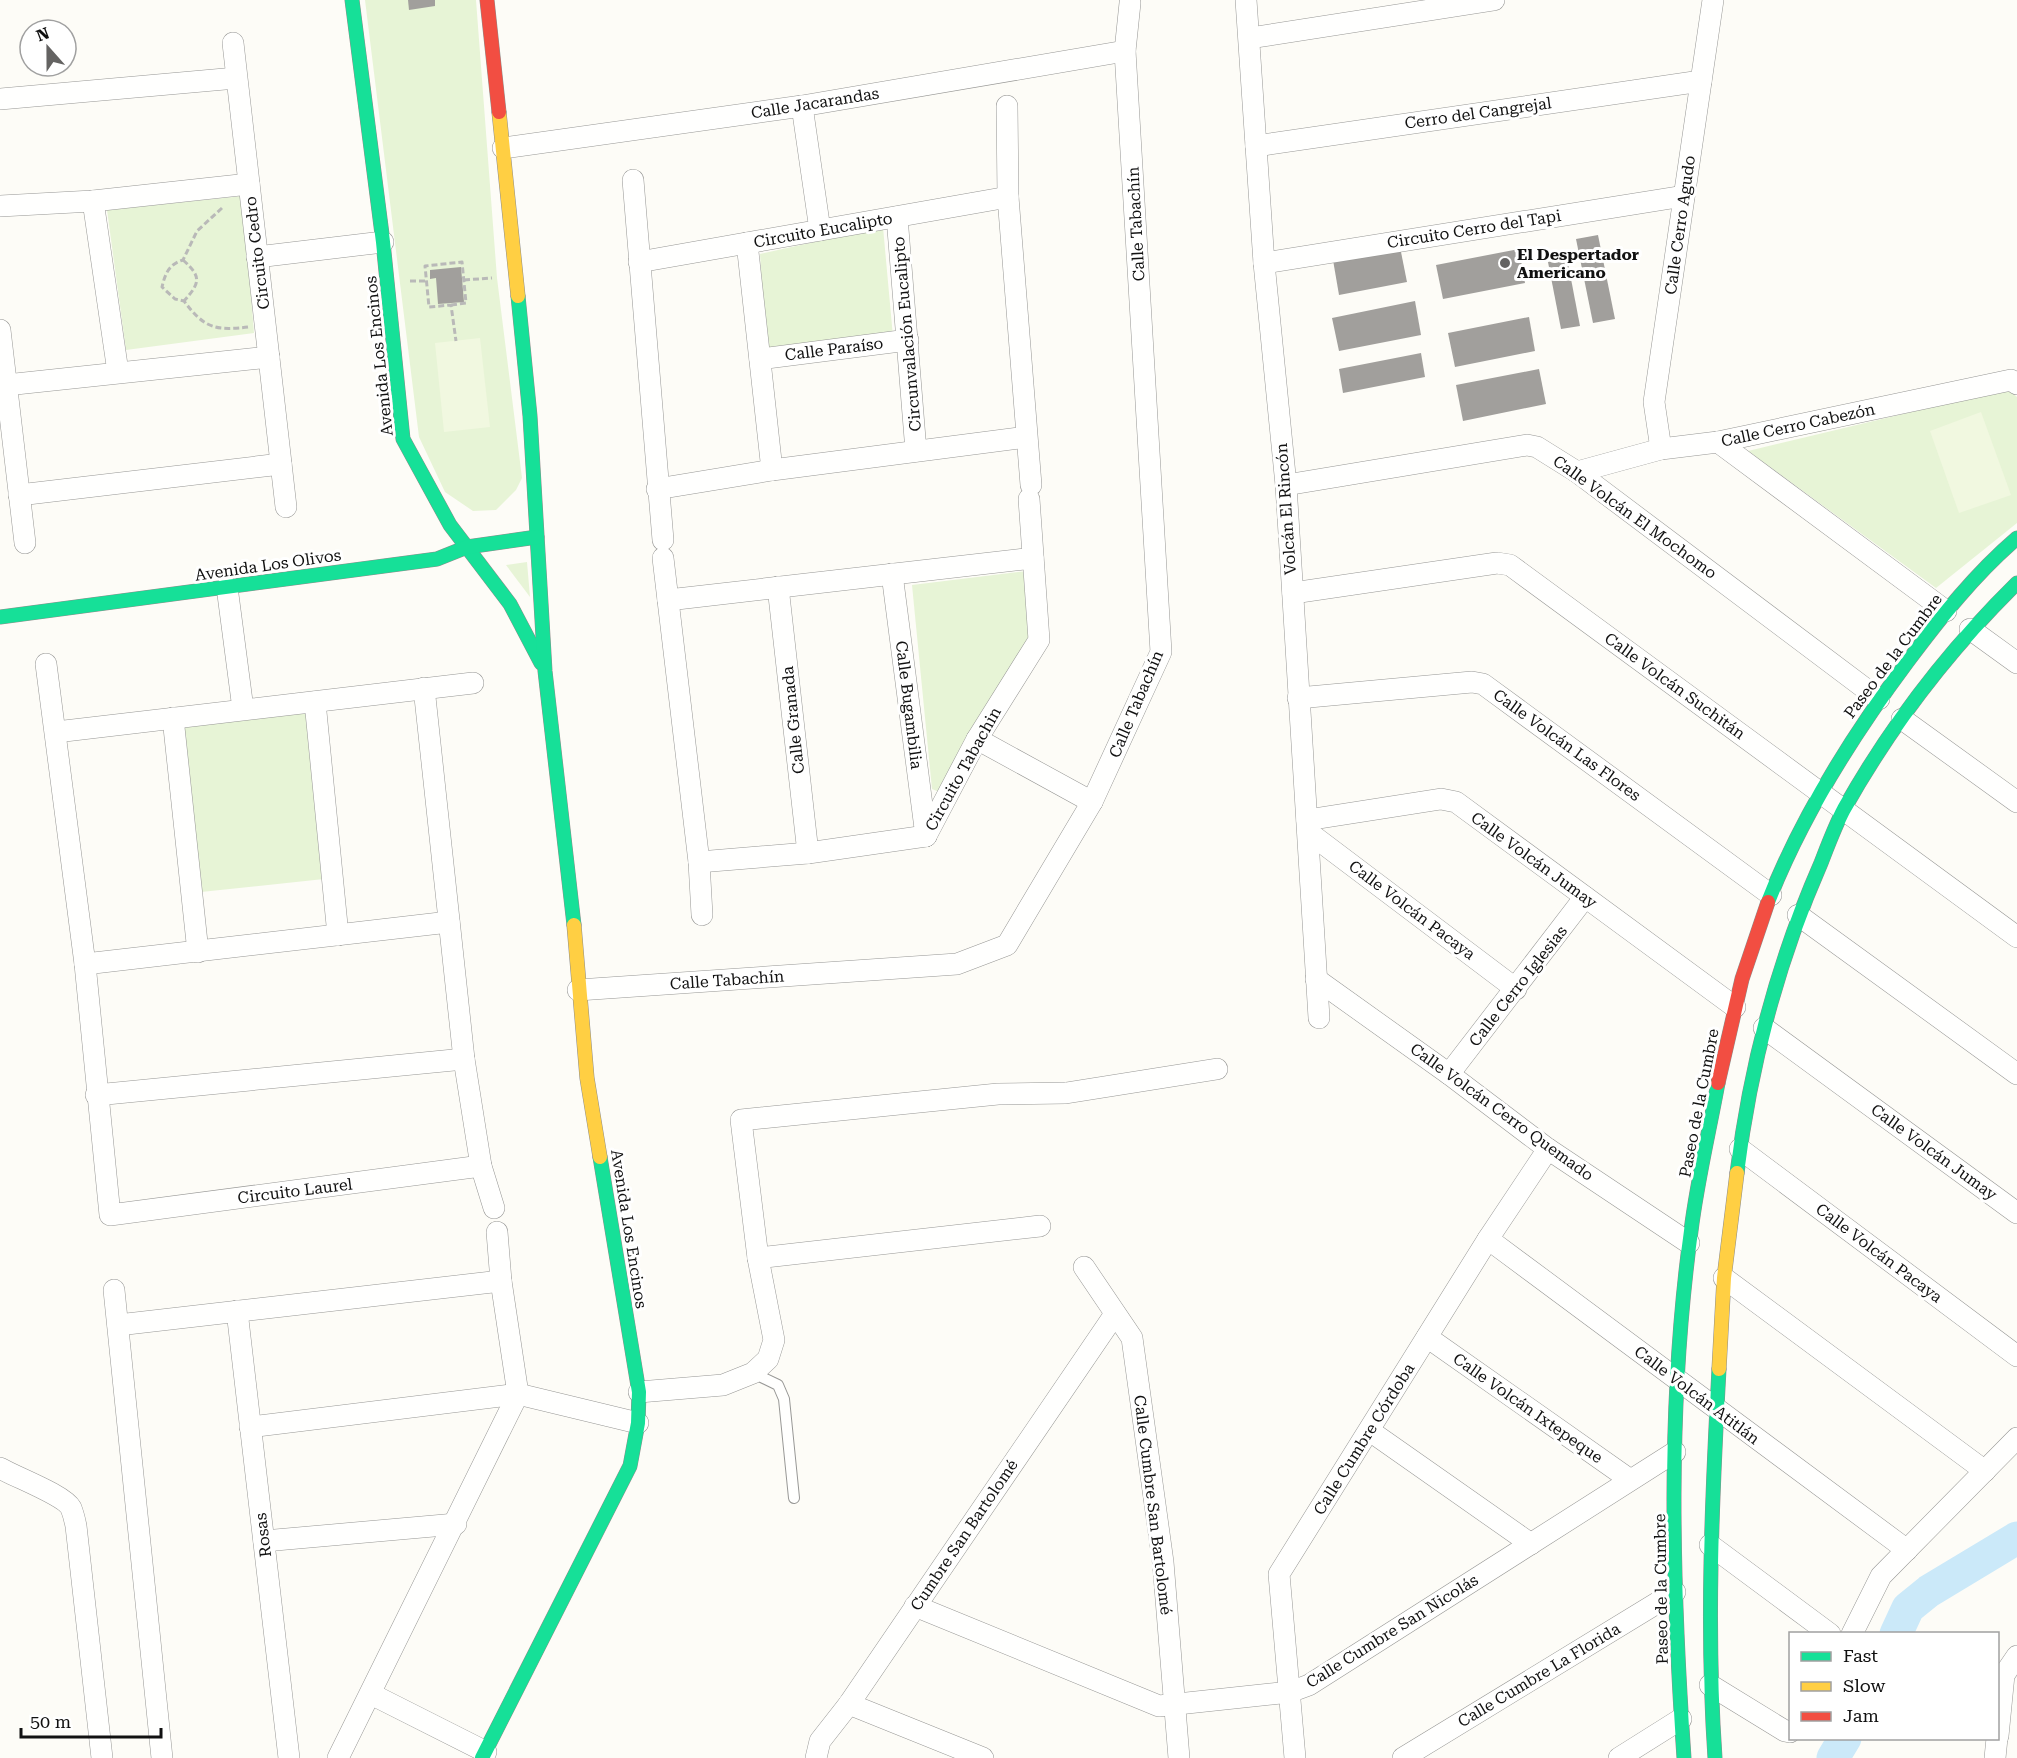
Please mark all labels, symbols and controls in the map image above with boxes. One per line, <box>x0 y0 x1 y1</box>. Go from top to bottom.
north arrow <box>18 18 78 78</box>
text: N <box>34 23 52 46</box>
street label: Calle Jacarandas <box>750 83 881 123</box>
street label: Cerro del Cangrejal <box>1403 93 1553 133</box>
street label: Calle Cerro Agudo <box>1661 154 1699 296</box>
street label: Calle Tabachín <box>1124 166 1148 282</box>
street label: Circuito Cedro <box>241 195 273 311</box>
street label: Circuito Cerro del Tapi <box>1386 206 1562 252</box>
street label: Circuito Eucalipto <box>752 208 894 252</box>
street label: Circunvalación Eucalipto <box>889 236 925 432</box>
place label: El Despertador Americano <box>1517 245 1639 282</box>
marker: El Despertador Americano <box>1498 256 1512 270</box>
street label: Avenida Los Encinos <box>361 275 397 437</box>
street label: Calle Paraíso <box>784 334 884 364</box>
street label: Calle Cerro Cabezón <box>1719 399 1877 451</box>
street label: Volcán El Rincón <box>1272 443 1300 575</box>
street label: Calle Volcán El Mochomo <box>1549 451 1721 583</box>
street label: Avenida Los Olivos <box>194 545 343 585</box>
street label: Paseo de la Cumbre <box>1840 590 1946 722</box>
street label: Calle Volcán Suchitán <box>1601 629 1749 743</box>
street label: Calle Bugambilia <box>892 640 926 771</box>
street label: Calle Tabachín <box>1105 648 1167 760</box>
street label: Calle Granada <box>778 665 808 775</box>
street label: Calle Volcán Las Flores <box>1490 685 1645 805</box>
street label: Circuito Tabachin <box>921 704 1005 834</box>
street label: Calle Volcán Jumay <box>1467 808 1601 912</box>
street label: Calle Volcán Pacaya <box>1345 856 1479 964</box>
street label: Calle Cerro Iglesias <box>1465 922 1571 1050</box>
street label: Calle Tabachín <box>669 967 785 993</box>
street label: Paseo de la Cumbre <box>1675 1027 1723 1179</box>
street label: Calle Volcán Cerro Quemado <box>1407 1039 1597 1185</box>
street label: Calle Volcán Jumay <box>1867 1100 2001 1204</box>
street label: Avenida Los Encinos <box>607 1148 651 1310</box>
street label: Circuito Laurel <box>237 1175 354 1207</box>
street label: Calle Volcán Pacaya <box>1812 1199 1946 1307</box>
street label: Calle Volcán Atitlán <box>1631 1342 1763 1448</box>
street label: Calle Volcán Ixtepeque <box>1449 1349 1607 1467</box>
street label: Calle Cumbre Córdoba <box>1310 1359 1419 1518</box>
street label: Calle Cumbre San Bartolomé <box>1130 1394 1176 1616</box>
street label: Cumbre San Bartolomé <box>906 1456 1022 1614</box>
street label: Rosas <box>251 1511 275 1558</box>
street label: Paseo de la Cumbre <box>1650 1513 1672 1665</box>
street label: Calle Cumbre San Nicolás <box>1302 1570 1482 1692</box>
street label: Calle Cumbre La Florida <box>1454 1619 1624 1731</box>
legend <box>1789 1632 1999 1740</box>
text: Fast <box>1843 1645 1878 1666</box>
text: Slow <box>1843 1675 1885 1696</box>
scale bar <box>21 1701 160 1739</box>
text: Jam <box>1843 1705 1879 1726</box>
text: 50 m <box>30 1711 71 1732</box>

